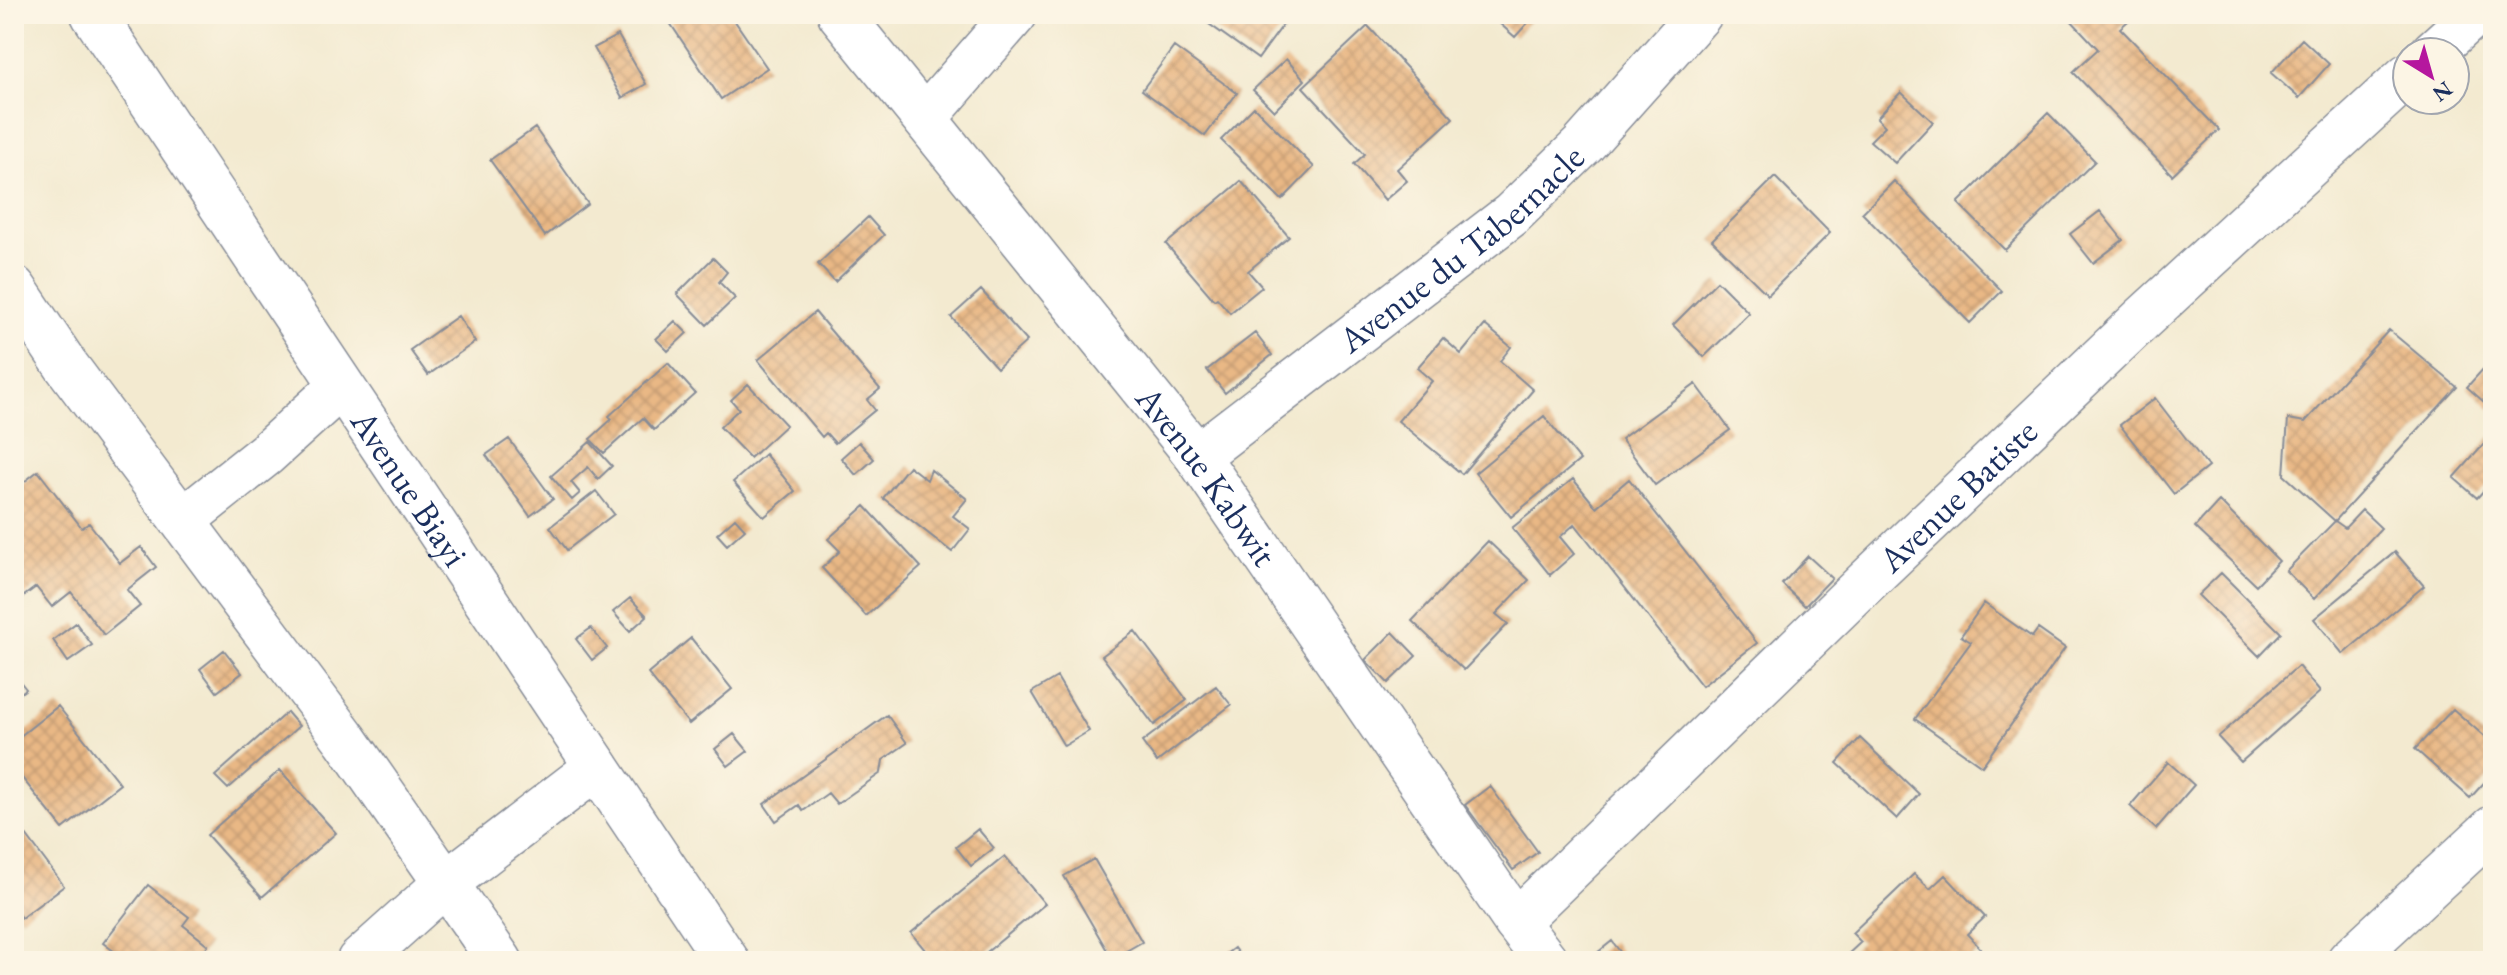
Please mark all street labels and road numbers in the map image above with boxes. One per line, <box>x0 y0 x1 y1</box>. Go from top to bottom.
street label: Avenue du Tabernacle <box>1327 134 1594 364</box>
street label: Avenue Kabwit <box>1125 375 1289 575</box>
street label: Avenue Biayi <box>340 399 480 575</box>
street label: Avenue Batiste <box>1867 408 2047 583</box>

